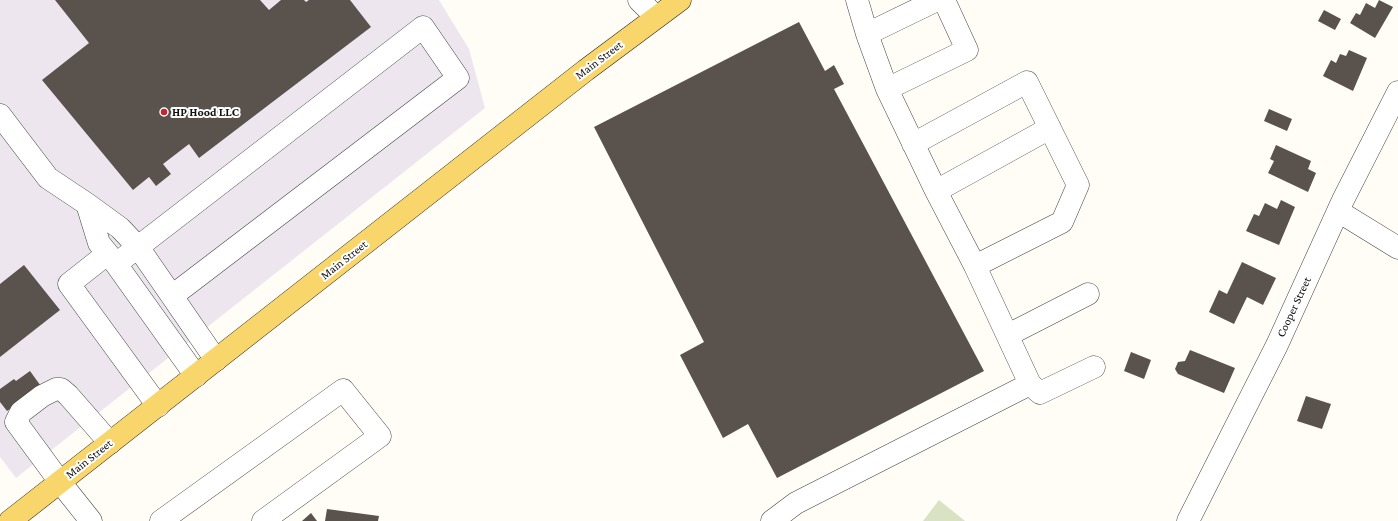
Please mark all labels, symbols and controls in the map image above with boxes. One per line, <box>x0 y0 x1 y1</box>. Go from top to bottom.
street label: Main Street <box>573 38 625 82</box>
place label: HP Hood LLC <box>172 105 239 119</box>
marker: HP Hood LLC <box>159 107 169 117</box>
street label: Main Street <box>318 237 370 283</box>
street label: Cooper Street <box>1274 274 1314 340</box>
street label: Main Street <box>63 436 115 482</box>

